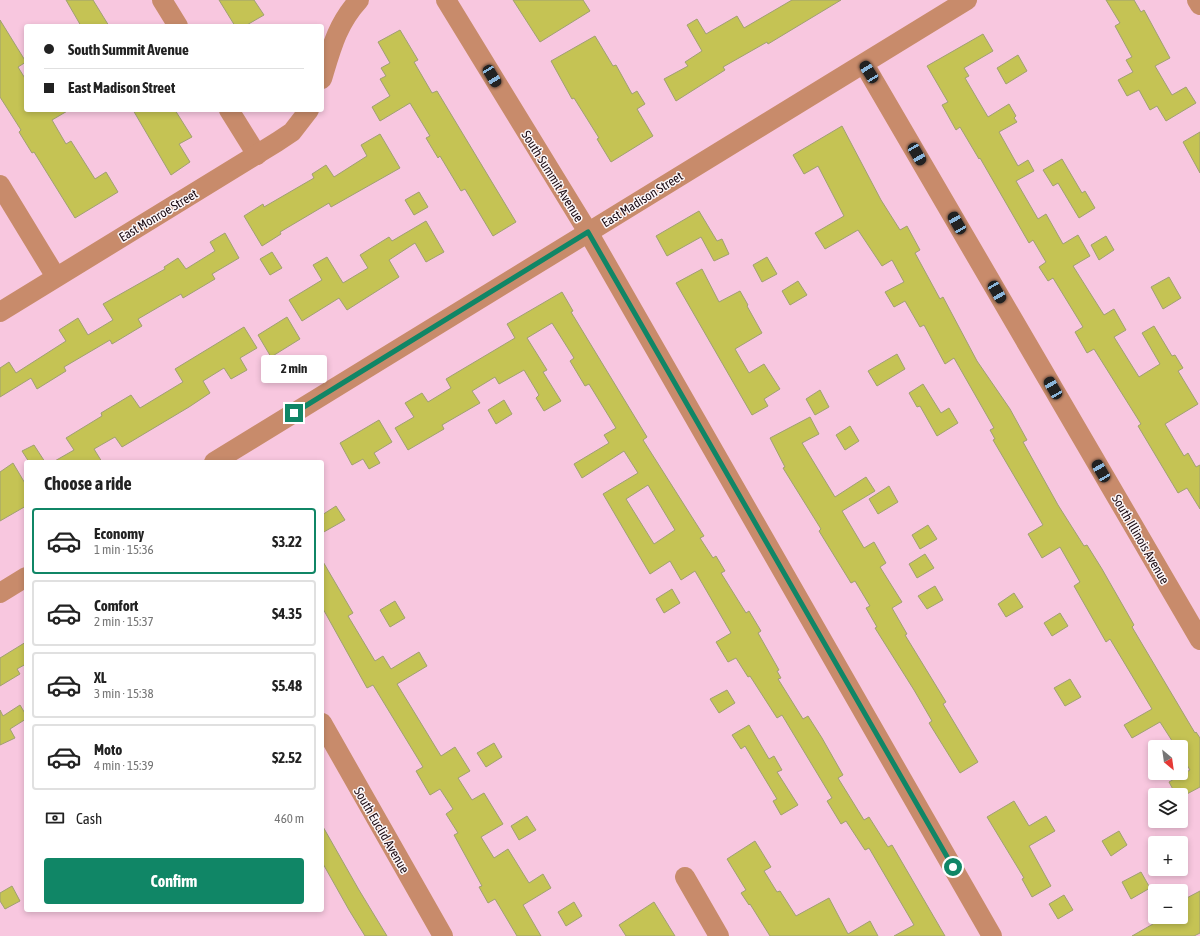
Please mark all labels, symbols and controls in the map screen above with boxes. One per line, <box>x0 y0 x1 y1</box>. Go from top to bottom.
text: South Summit Avenue <box>68 41 189 58</box>
car <box>858 59 880 85</box>
car <box>481 63 503 89</box>
text: East Madison Street <box>68 79 175 96</box>
street label: South Summit Avenue <box>518 128 587 225</box>
car <box>906 141 928 167</box>
street label: East Madison Street <box>599 168 686 230</box>
street label: East Monroe Street <box>116 186 200 245</box>
car <box>946 210 968 236</box>
car <box>986 279 1008 305</box>
callout: 2 min <box>261 355 327 383</box>
text: 2 min <box>281 361 307 376</box>
car <box>1042 375 1064 401</box>
route end <box>285 404 303 422</box>
car <box>1090 458 1112 484</box>
text: Choose a ride <box>44 473 132 494</box>
street label: South Illinois Avenue <box>1109 492 1172 587</box>
icon: car <box>46 523 82 559</box>
text: Economy <box>94 525 144 542</box>
text: $3.22 <box>272 533 302 550</box>
text: 1 min · 15:36 <box>94 542 154 557</box>
icon: car <box>46 595 82 631</box>
text: Comfort <box>94 597 138 614</box>
text: $4.35 <box>272 605 302 622</box>
text: 2 min · 15:37 <box>94 614 154 629</box>
icon: car <box>46 667 82 703</box>
text: XL <box>94 669 107 686</box>
text: $5.48 <box>272 677 302 694</box>
text: 3 min · 15:38 <box>94 686 154 701</box>
icon: car <box>46 739 82 775</box>
north arrow <box>1148 740 1188 780</box>
map controls <box>1148 740 1188 924</box>
text: Moto <box>94 741 122 758</box>
text: $2.52 <box>272 749 302 766</box>
text: 4 min · 15:39 <box>94 758 154 773</box>
street label: South Euclid Avenue <box>351 785 412 876</box>
button: layers <box>1148 788 1188 828</box>
icon: cash <box>44 807 66 829</box>
text: Cash <box>76 810 102 827</box>
text: 460 m <box>275 811 304 826</box>
button: + <box>1148 836 1188 876</box>
button: Confirm <box>44 858 304 904</box>
route start <box>944 858 962 876</box>
button: − <box>1148 884 1188 924</box>

